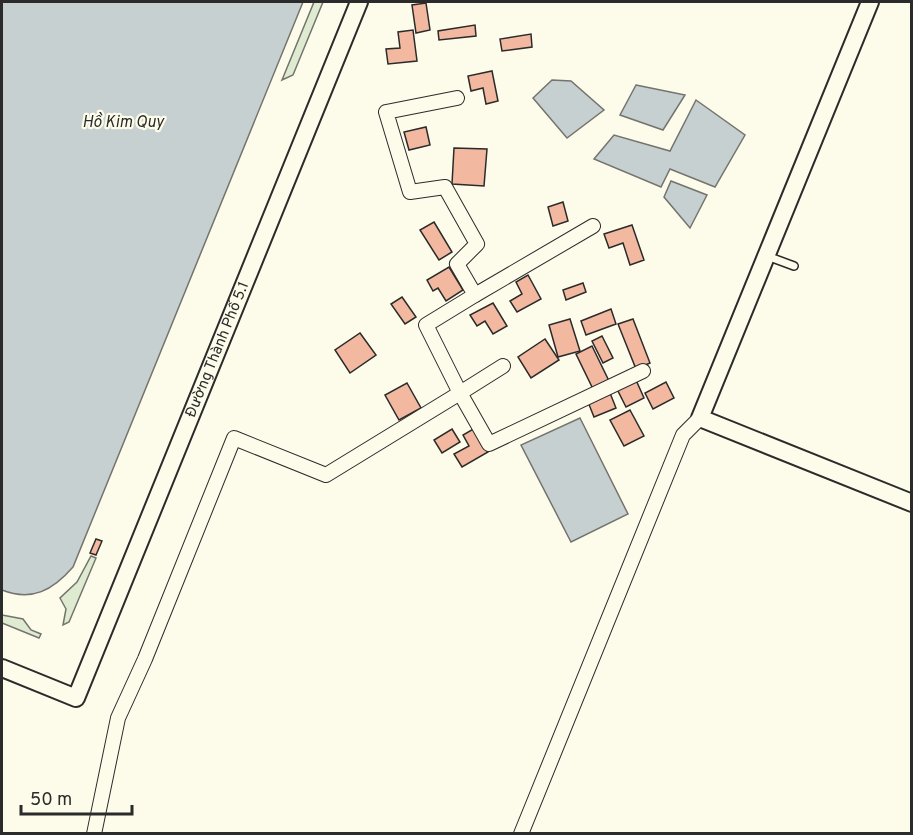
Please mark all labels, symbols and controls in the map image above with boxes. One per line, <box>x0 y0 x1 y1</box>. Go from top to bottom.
water label: Hồ Kim Quy <box>82 111 166 133</box>
street label: Đường Thành Phố 5.1 <box>182 279 254 420</box>
scale bar <box>21 778 132 816</box>
text: 50 m <box>30 789 72 812</box>

